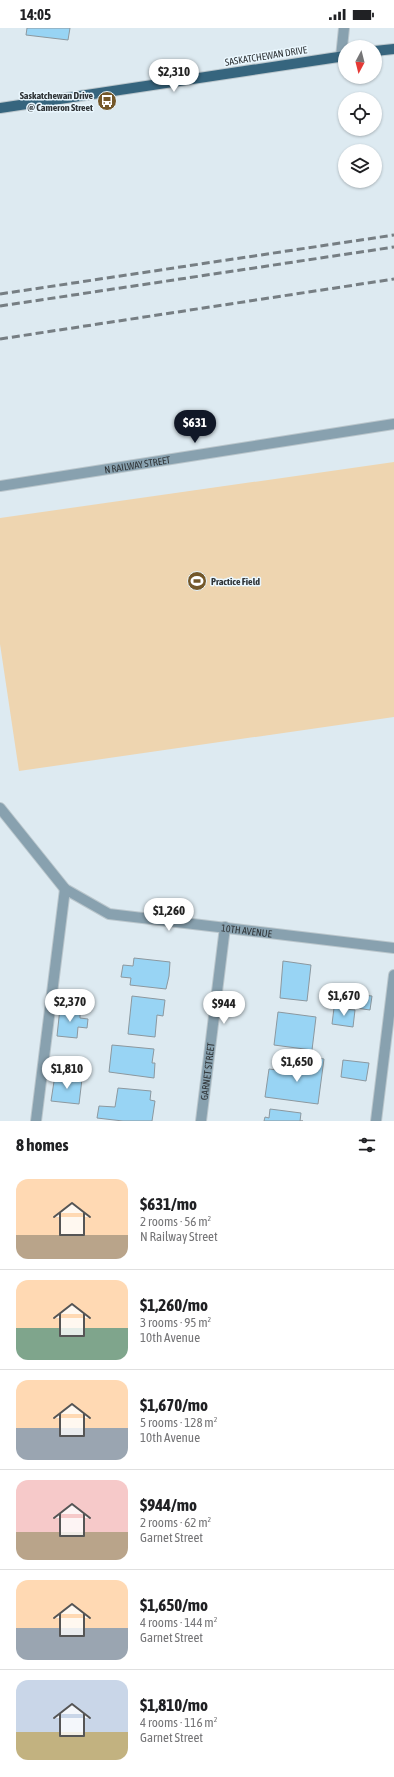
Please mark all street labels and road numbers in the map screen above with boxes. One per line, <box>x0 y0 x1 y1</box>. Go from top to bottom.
street label: SASKATCHEWAN DRIVE <box>224 44 309 68</box>
street label: N RAILWAY STREET <box>103 454 172 475</box>
street label: 10TH AVENUE <box>221 922 273 939</box>
street label: GARNET STREET <box>198 1041 216 1101</box>

